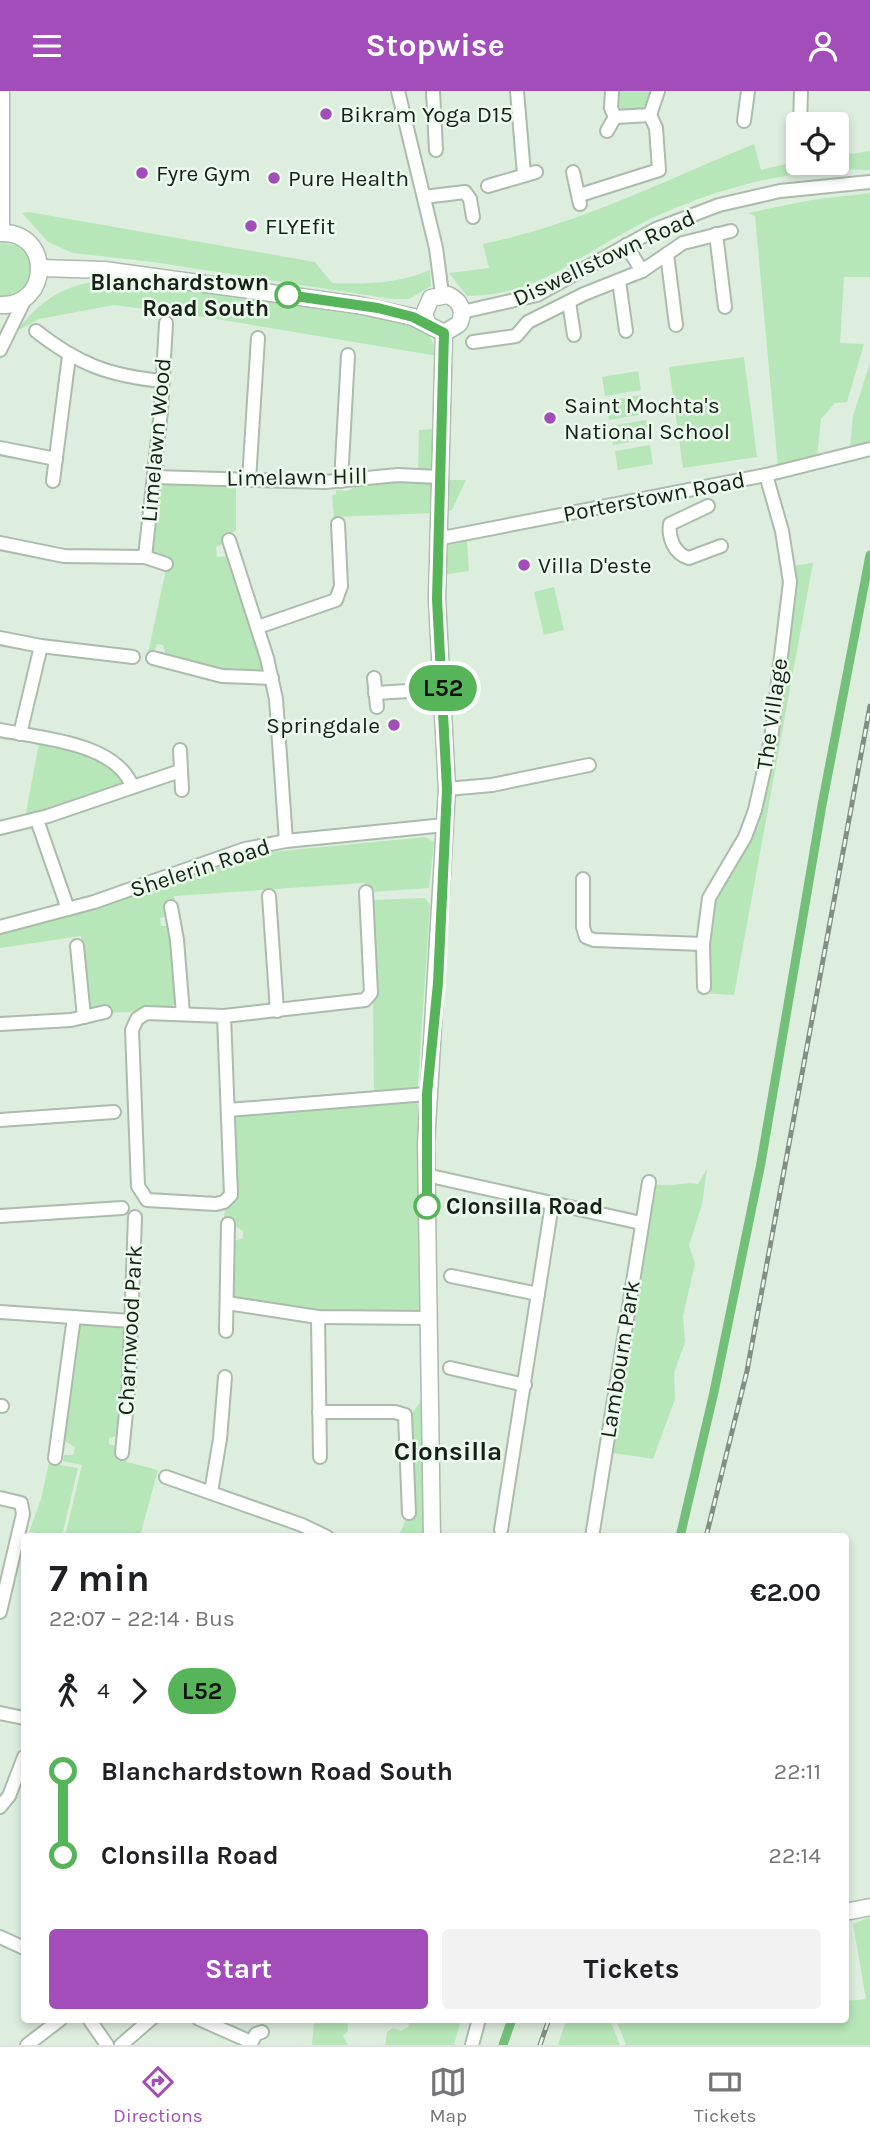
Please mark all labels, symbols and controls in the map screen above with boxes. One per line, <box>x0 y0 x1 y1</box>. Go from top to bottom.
icon: menu <box>28 27 66 65</box>
text: Stopwise <box>365 27 505 64</box>
icon: person <box>804 27 842 65</box>
place label: Bikram Yoga D15 <box>340 101 513 128</box>
marker: Bikram Yoga D15 <box>318 106 334 122</box>
map controls <box>786 112 849 175</box>
button: locate <box>786 112 849 175</box>
place label: Fyre Gym <box>156 160 251 187</box>
marker: Fyre Gym <box>134 165 150 181</box>
place label: Pure Health <box>288 165 409 192</box>
marker: Pure Health <box>266 170 282 186</box>
street label: Diswellstown Road <box>509 204 699 312</box>
place label: FLYEfit <box>265 213 336 240</box>
marker: FLYEfit <box>243 218 259 234</box>
place label: Blanchardstown Road South <box>90 269 269 322</box>
marker: Blanchardstown Road South <box>275 282 301 308</box>
street label: Limelawn Wood <box>135 357 177 523</box>
place label: Saint Mochta's National School <box>564 392 730 445</box>
marker: Saint Mochta's National School <box>542 410 558 426</box>
street label: Limelawn Hill <box>226 462 368 492</box>
street label: Porterstown Road <box>561 466 747 528</box>
place label: Villa D'este <box>538 552 651 579</box>
marker: Villa D'este <box>516 557 532 573</box>
street label: The Village <box>751 656 793 772</box>
line badge: L52 <box>403 665 483 711</box>
text: L52 <box>423 674 463 702</box>
place label: Springdale <box>266 712 380 739</box>
marker: Springdale <box>386 717 402 733</box>
street label: Shelerin Road <box>127 833 273 903</box>
marker: Clonsilla Road <box>414 1193 440 1219</box>
place label: Clonsilla Road <box>446 1193 603 1220</box>
street label: Charnwood Park <box>112 1244 148 1416</box>
street label: Lambourn Park <box>594 1278 646 1440</box>
district label: Clonsilla <box>394 1436 502 1467</box>
text: 7 min <box>49 1556 150 1601</box>
text: €2.00 <box>750 1577 821 1608</box>
text: 22:07 – 22:14 · Bus <box>49 1605 235 1632</box>
icon: walk <box>49 1672 87 1710</box>
icon: forward <box>120 1672 158 1710</box>
text: 4 <box>97 1677 110 1704</box>
text: L52 <box>182 1677 222 1705</box>
text: Blanchardstown Road South <box>101 1756 453 1787</box>
text: 22:11 <box>774 1758 821 1785</box>
text: Clonsilla Road <box>101 1840 279 1871</box>
text: 22:14 <box>769 1842 821 1869</box>
button: Start <box>49 1929 428 2009</box>
button: Tickets <box>442 1929 821 2009</box>
tab: Directions <box>113 2063 203 2127</box>
tab: Map <box>429 2063 467 2127</box>
tab: Tickets <box>694 2063 757 2127</box>

